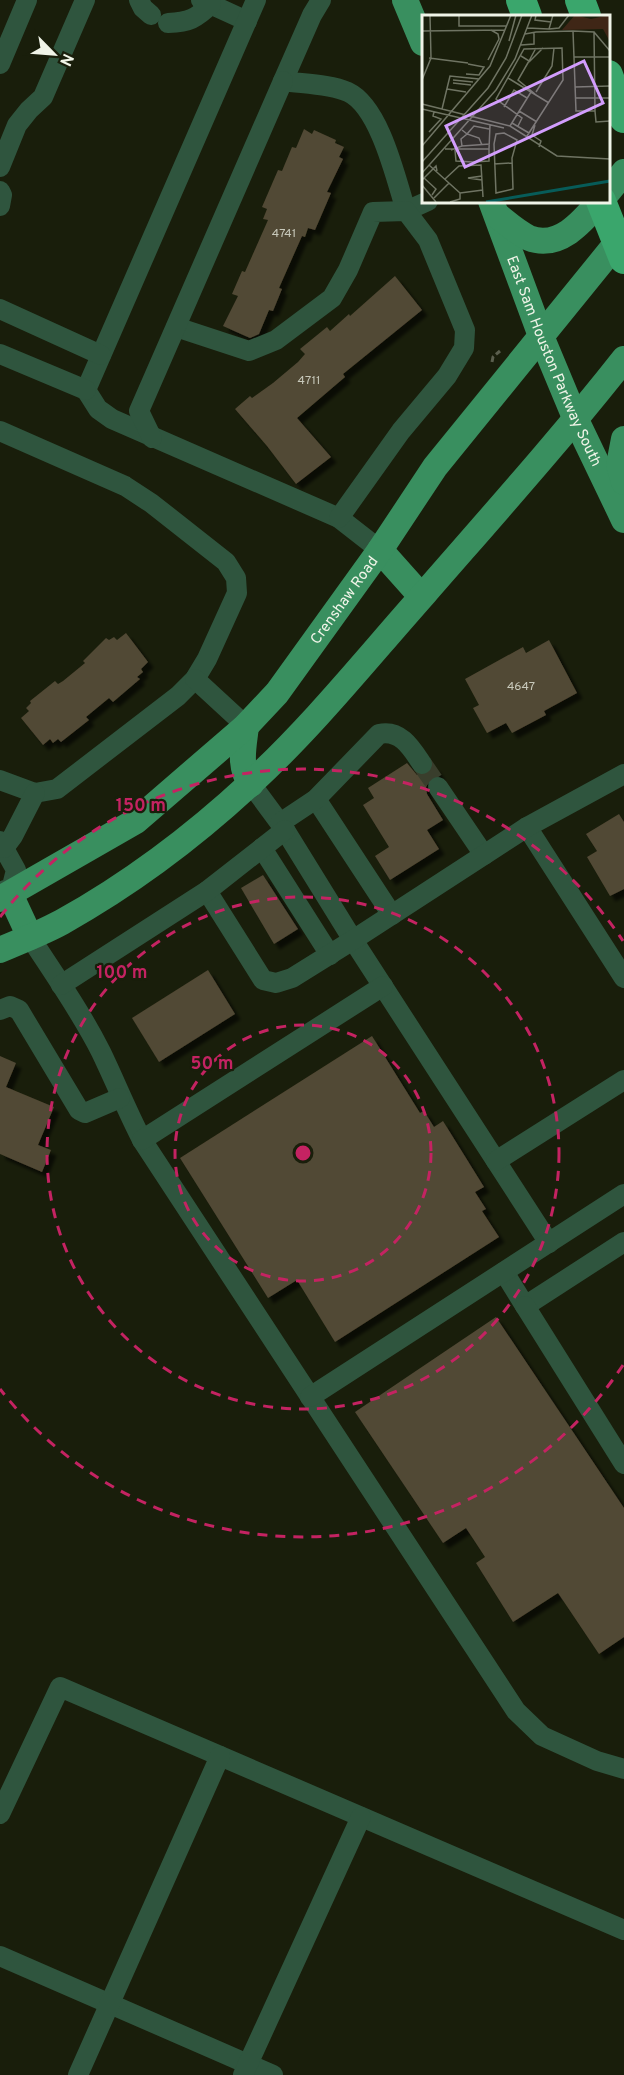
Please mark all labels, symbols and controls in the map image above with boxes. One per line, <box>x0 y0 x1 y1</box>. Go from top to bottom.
inset map <box>422 15 609 202</box>
north arrow <box>24 24 84 84</box>
text: N <box>54 50 77 69</box>
house number: 4741 <box>272 226 296 242</box>
street label: East Sam Houston Parkway South <box>501 253 605 470</box>
house number: 4711 <box>298 373 320 389</box>
street label: Crenshaw Road <box>307 553 383 649</box>
house number: 4647 <box>507 679 535 695</box>
text: 150 m <box>116 795 166 818</box>
text: 100 m <box>96 962 148 985</box>
text: 50 m <box>190 1053 234 1076</box>
centre of rings <box>293 1143 313 1163</box>

